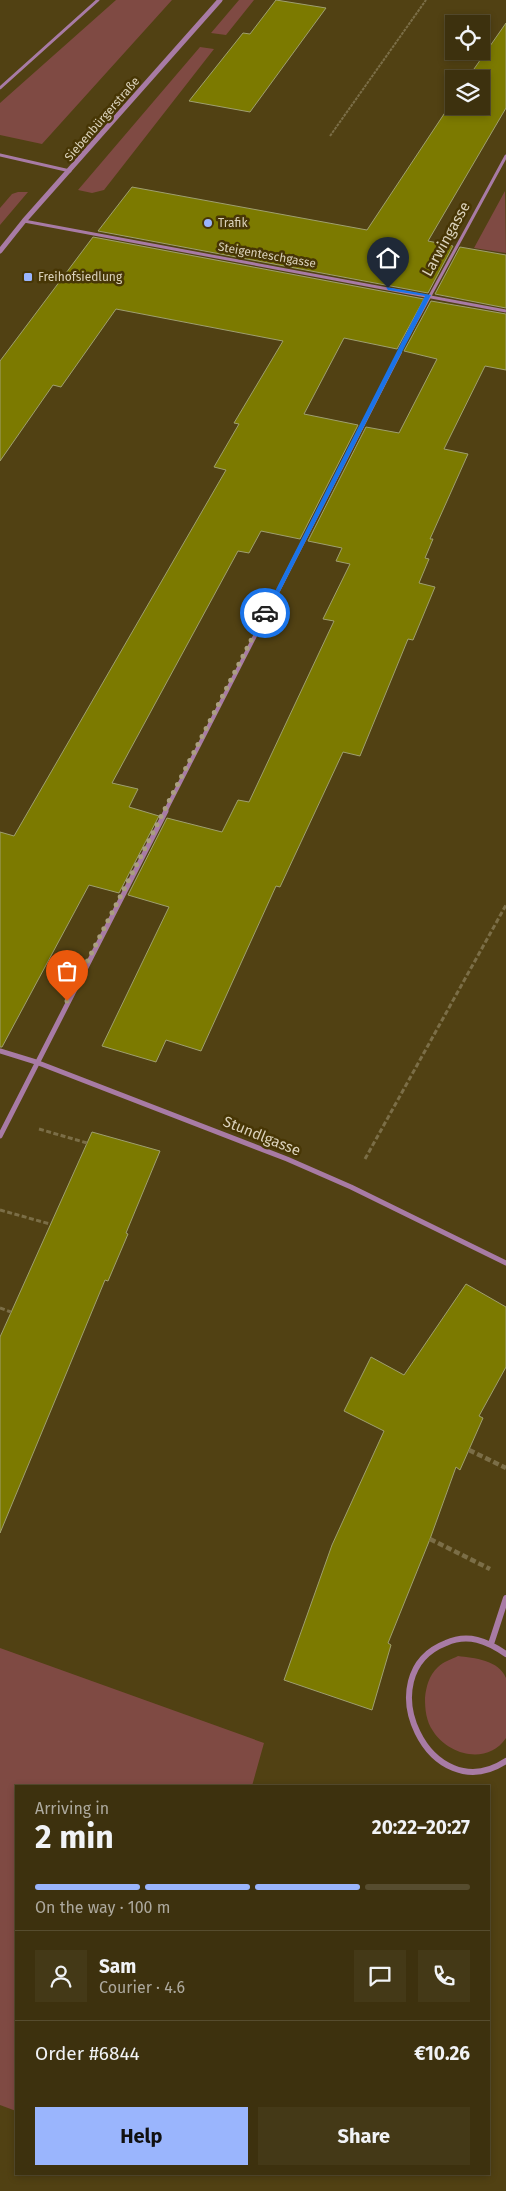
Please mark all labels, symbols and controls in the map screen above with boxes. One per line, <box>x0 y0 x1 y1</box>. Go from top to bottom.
map controls <box>445 15 490 115</box>
button: locate <box>445 15 490 60</box>
button: layers <box>445 70 490 115</box>
street label: Siebenbürgerstraße <box>62 74 142 164</box>
street label: Larwingasse <box>418 199 474 279</box>
place label: Trafik <box>218 216 248 230</box>
marker: Trafik <box>202 217 214 229</box>
pin <box>367 237 409 288</box>
street label: Steigenteschgasse <box>217 239 317 271</box>
icon: home <box>374 244 402 272</box>
place label: Freihofsiedlung <box>38 270 123 284</box>
marker: Freihofsiedlung <box>22 271 34 283</box>
courier <box>240 588 290 638</box>
icon: car <box>251 599 279 627</box>
pin <box>46 950 88 1001</box>
icon: bag <box>53 957 81 985</box>
street label: Stundlgasse <box>221 1112 303 1160</box>
text: Arriving in <box>35 1799 109 1818</box>
text: 20:22–20:27 <box>372 1816 470 1839</box>
text: 2 min <box>35 1818 114 1856</box>
text: On the way · 100 m <box>35 1898 170 1917</box>
button: person <box>35 1950 87 2002</box>
button: chat <box>354 1950 406 2002</box>
button: phone <box>418 1950 470 2002</box>
text: Sam <box>99 1955 136 1978</box>
text: Courier · 4.6 <box>99 1978 185 1997</box>
text: Order #6844 <box>35 2042 140 2065</box>
text: €10.26 <box>414 2042 470 2065</box>
button: Help <box>35 2107 248 2165</box>
button: Share <box>258 2107 470 2165</box>

